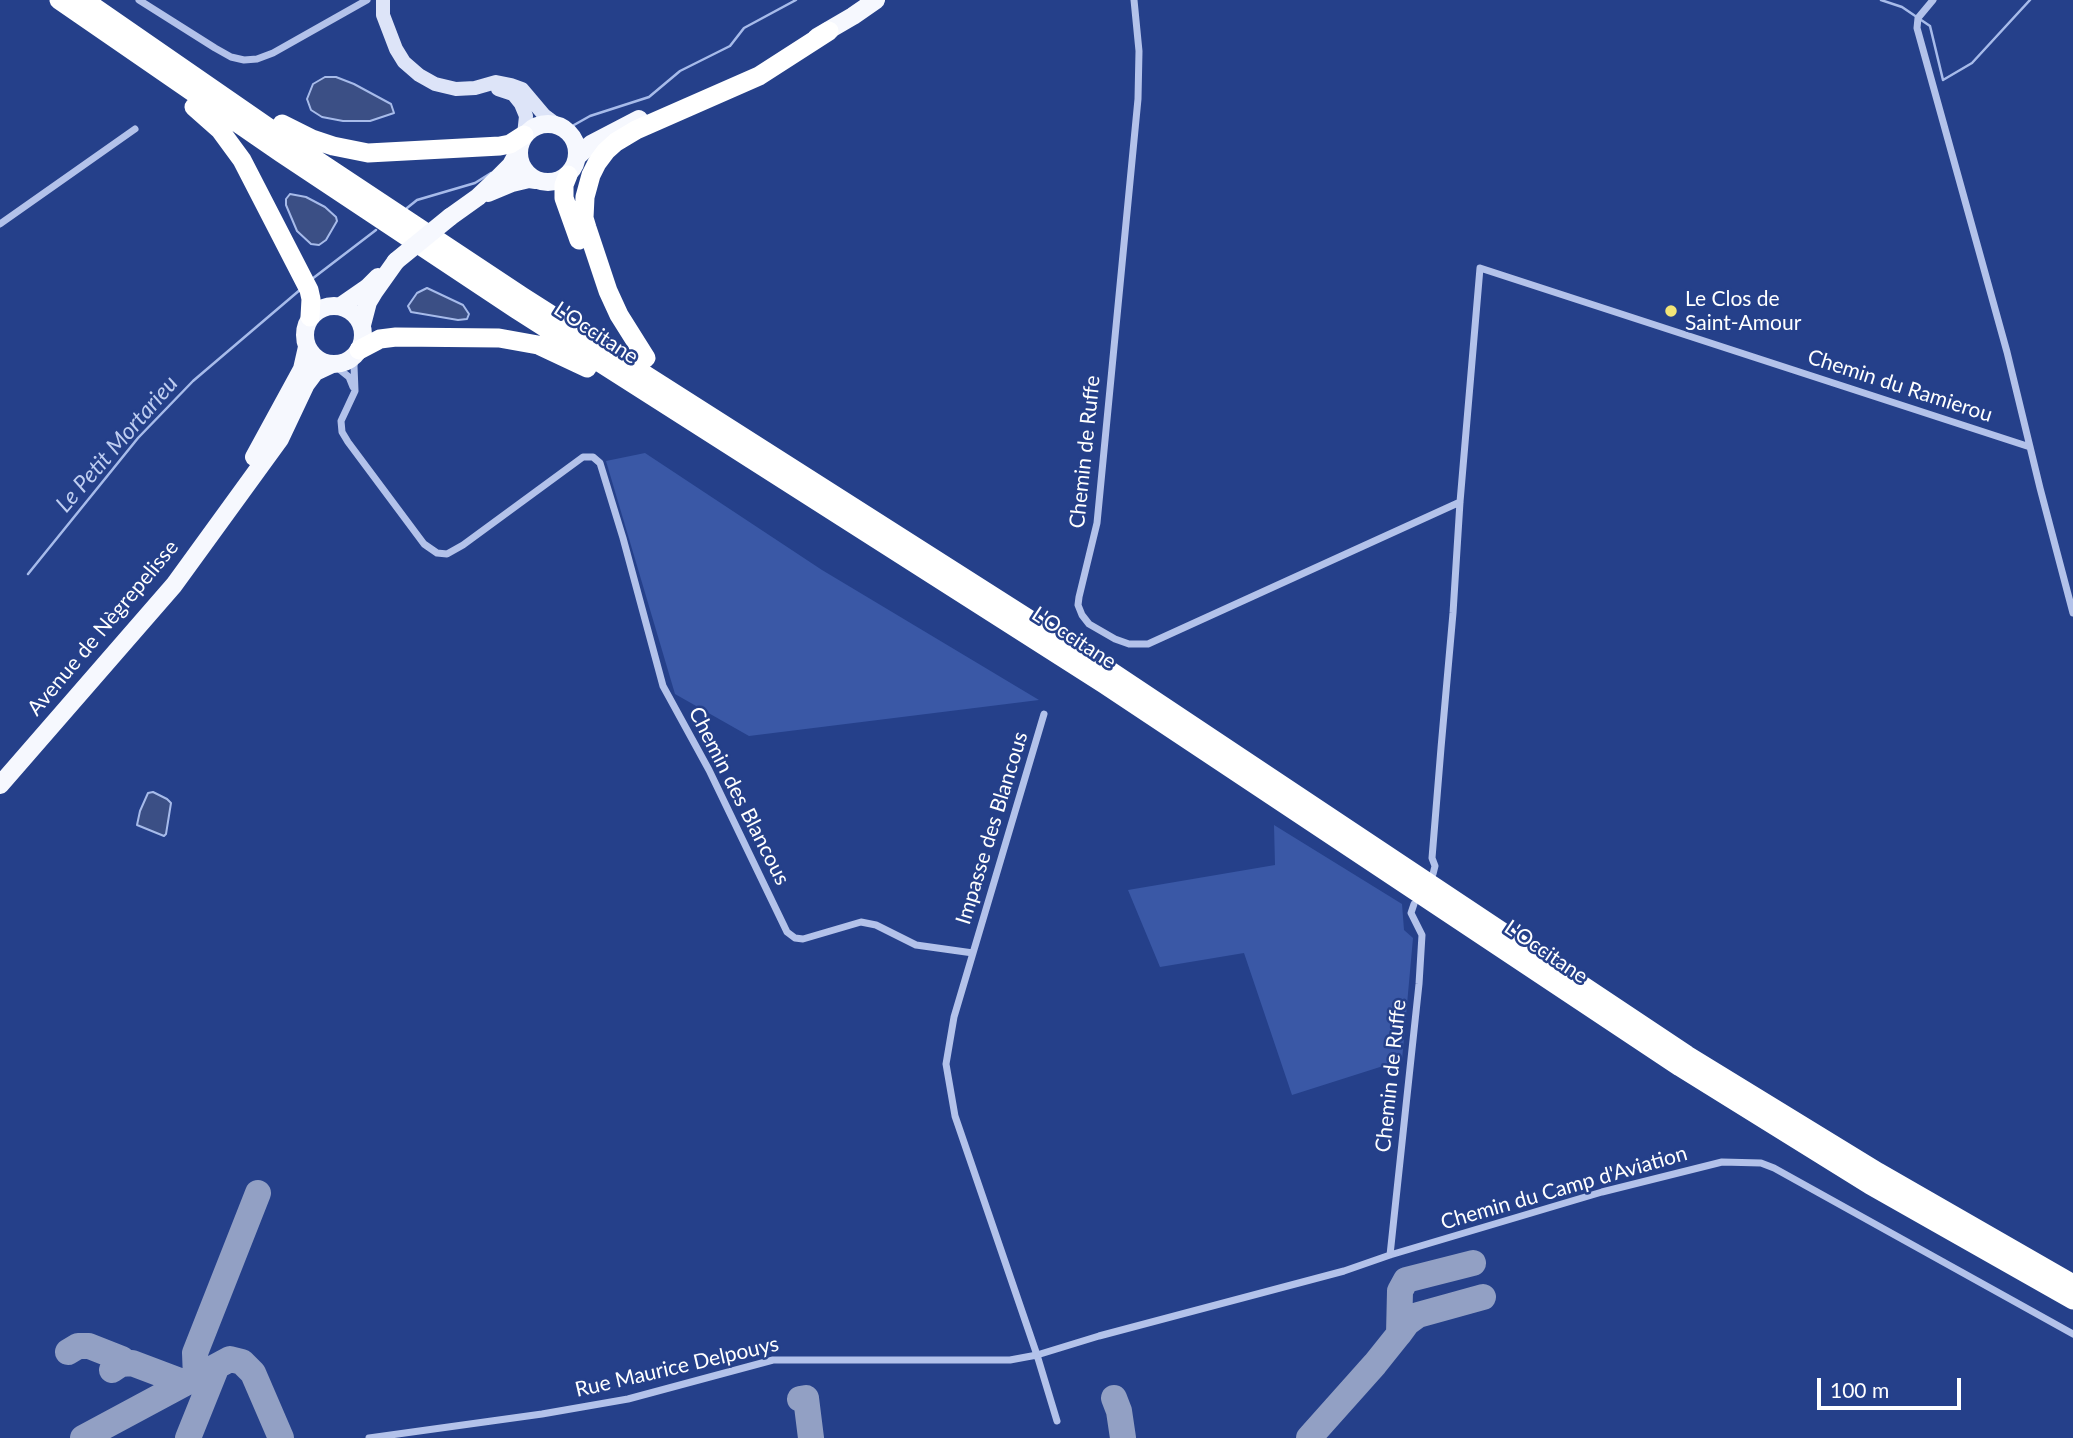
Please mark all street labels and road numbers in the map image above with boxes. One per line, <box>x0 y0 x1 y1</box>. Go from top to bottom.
street label: L'Occitane <box>549 296 643 370</box>
street label: Chemin du Ramierou <box>1804 344 1996 428</box>
street label: Chemin de Ruffe <box>1064 374 1106 530</box>
street label: Avenue de Nègrepelisse <box>22 535 184 721</box>
street label: L'Occitane <box>1027 601 1121 675</box>
street label: Chemin des Blancous <box>683 703 795 889</box>
street label: Impasse des Blancous <box>951 729 1033 927</box>
street label: L'Occitane <box>1499 915 1593 989</box>
street label: Chemin de Ruffe <box>1370 998 1412 1154</box>
street label: Chemin du Camp d'Aviation <box>1438 1141 1690 1235</box>
street label: Rue Maurice Delpouys <box>573 1331 781 1403</box>

